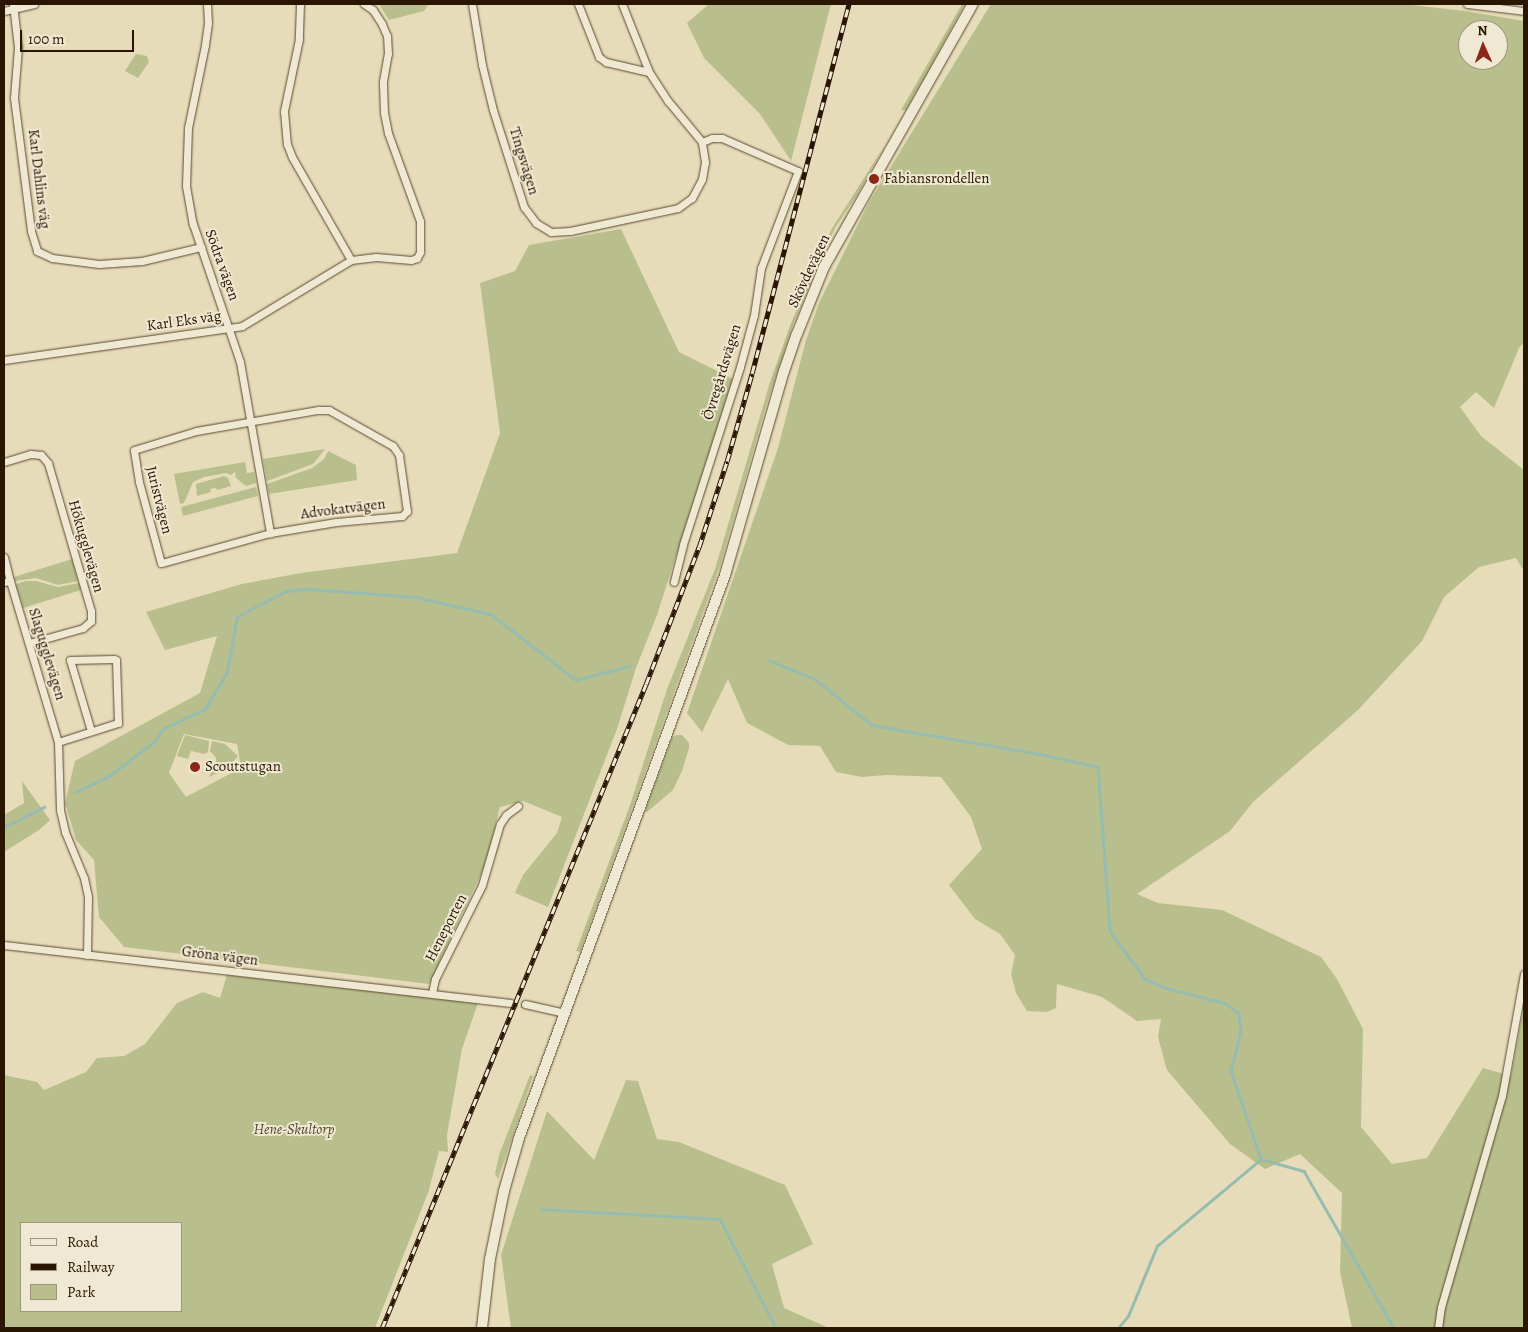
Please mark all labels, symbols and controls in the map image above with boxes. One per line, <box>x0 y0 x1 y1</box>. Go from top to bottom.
scale bar <box>22 20 136 52</box>
north arrow <box>1458 20 1508 70</box>
text: N <box>1477 21 1488 40</box>
text: 100 m <box>28 29 65 49</box>
street label: Tingsvägen <box>505 125 543 197</box>
street label: Karl Dahlins väg <box>24 128 54 230</box>
place label: Fabiansrondellen <box>884 170 989 188</box>
marker: Fabiansrondellen <box>868 173 880 185</box>
street label: Södra vägen <box>201 227 243 303</box>
street label: Skövdevägen <box>784 231 834 311</box>
street label: Karl Eks väg <box>146 307 222 335</box>
street label: Övregårdsvägen <box>699 322 745 422</box>
street label: Juristvägen <box>142 464 176 536</box>
street label: Advokatvägen <box>299 495 387 523</box>
street label: Hökugglevägen <box>64 498 108 594</box>
street label: Slagugglevägen <box>24 606 70 702</box>
place label: Scoutstugan <box>205 758 281 776</box>
marker: Scoutstugan <box>189 761 201 773</box>
street label: Heneporten <box>421 891 471 965</box>
street label: Gröna vägen <box>181 942 259 970</box>
park label: Hene-Skultorp <box>254 1121 334 1139</box>
legend <box>20 1222 182 1312</box>
text: Road <box>67 1232 98 1252</box>
text: Railway <box>67 1257 114 1277</box>
text: Park <box>67 1282 95 1302</box>

